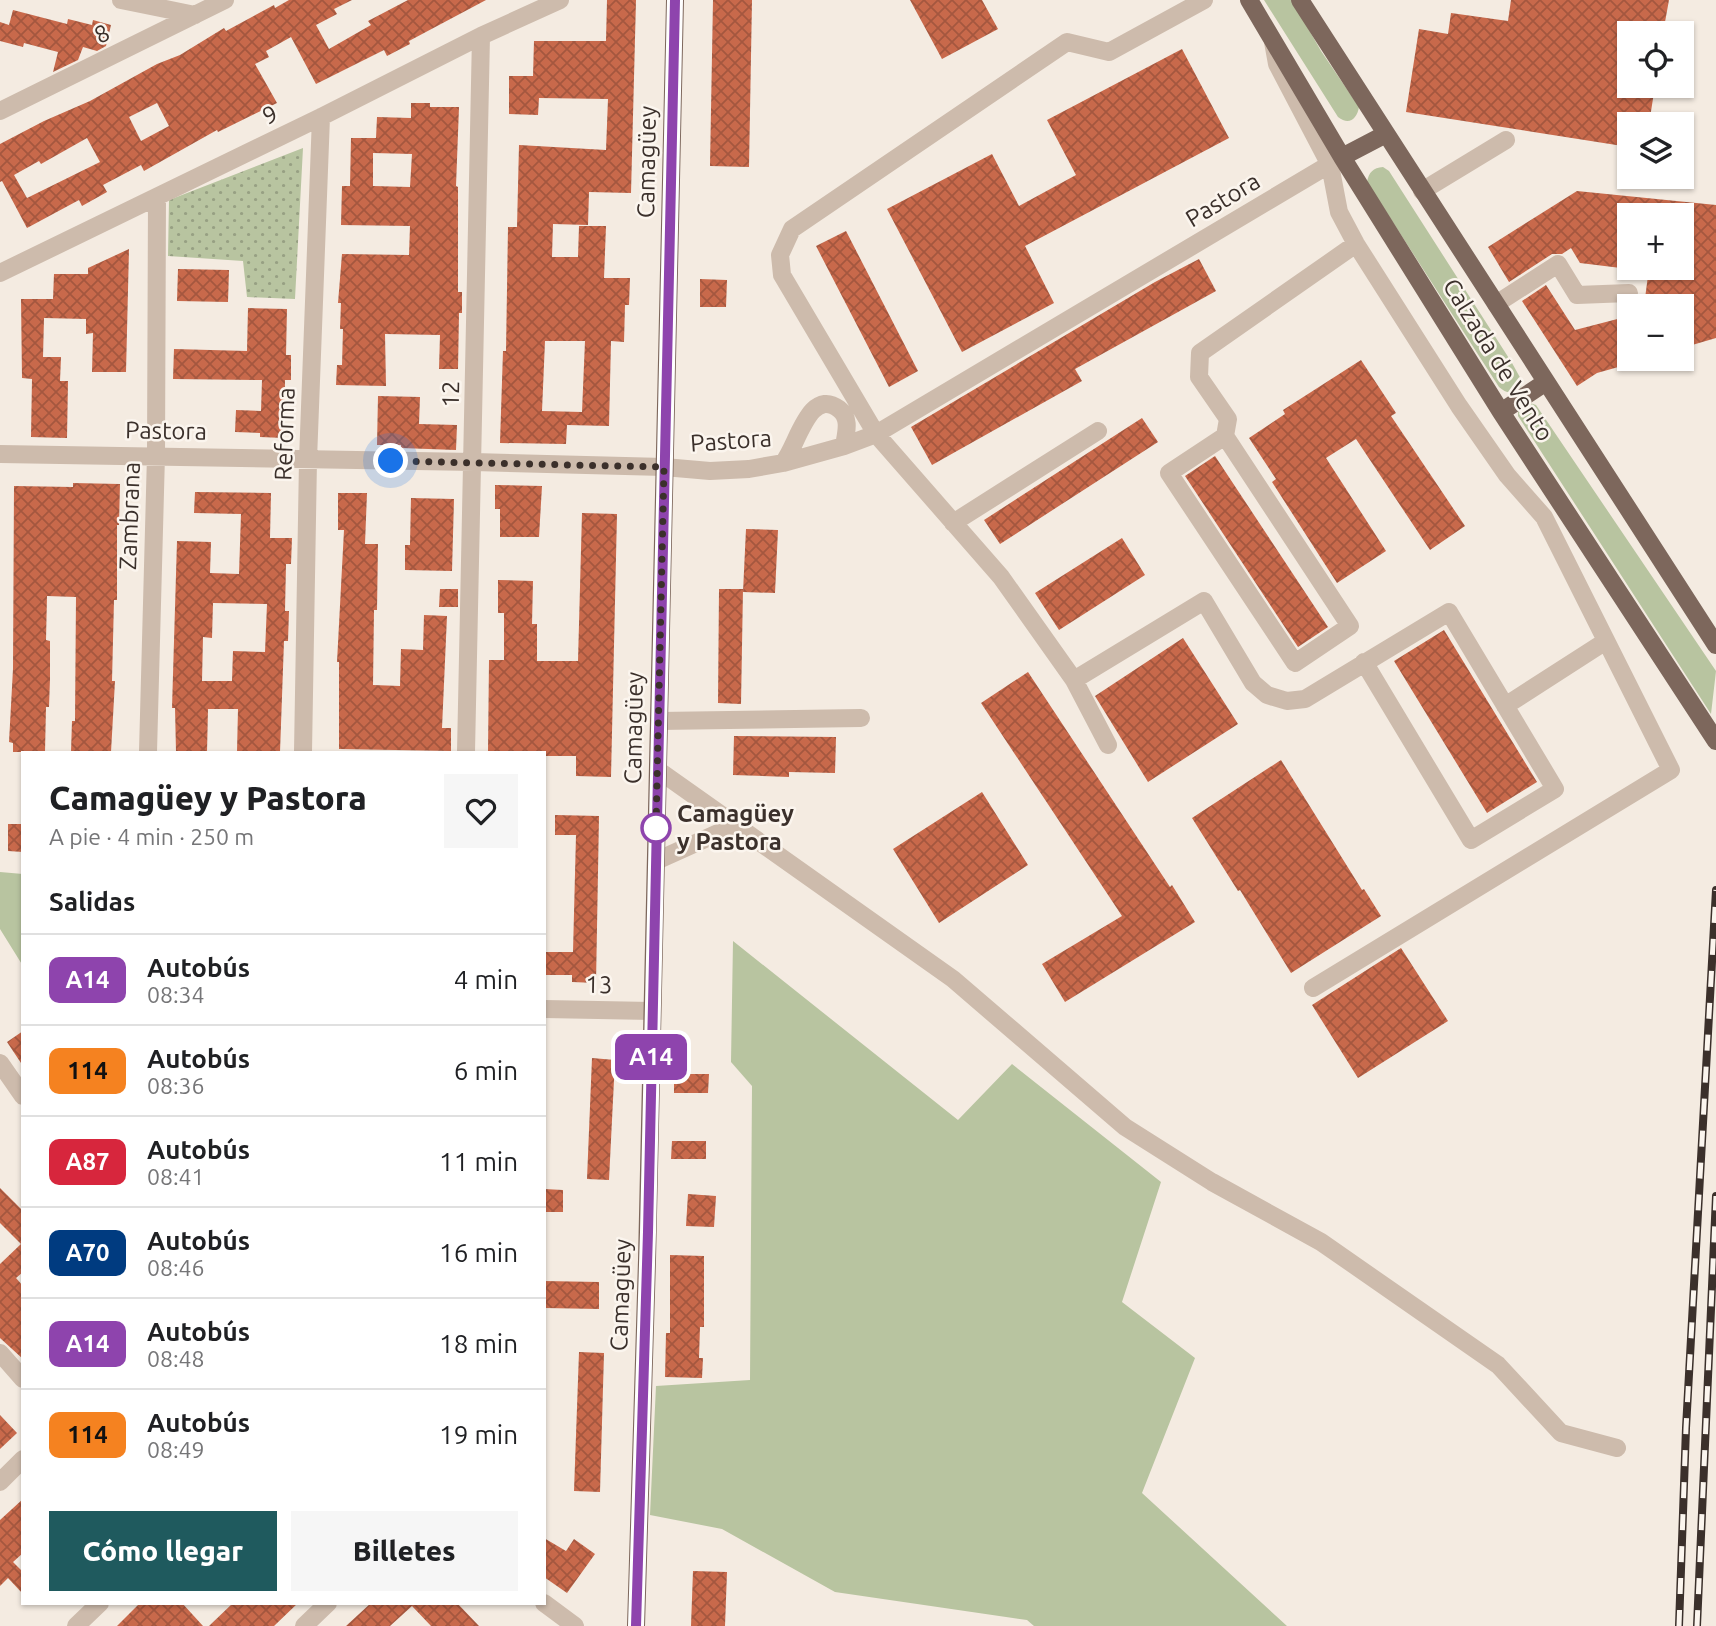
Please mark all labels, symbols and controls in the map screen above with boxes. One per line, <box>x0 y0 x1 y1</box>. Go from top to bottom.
street label: 8 <box>90 18 114 49</box>
map controls <box>1617 21 1694 371</box>
button: locate <box>1617 21 1694 98</box>
street label: 9 <box>258 99 282 130</box>
street label: Camagüey <box>632 105 661 218</box>
button: layers <box>1617 112 1694 189</box>
street label: Pastora <box>1181 167 1265 232</box>
button: + <box>1617 203 1694 280</box>
street label: Calzada de Vento <box>1438 274 1559 446</box>
button: − <box>1617 294 1694 371</box>
street label: 12 <box>437 380 464 408</box>
street label: Reforma <box>269 387 300 481</box>
street label: Pastora <box>125 416 207 445</box>
street label: Pastora <box>689 424 773 457</box>
your location <box>373 443 408 478</box>
street label: Zambrana <box>114 461 145 570</box>
street label: Camagüey <box>619 671 648 784</box>
button: heart <box>444 774 518 848</box>
text: Camagüey y Pastora <box>49 779 367 816</box>
place label: Camagüey y Pastora <box>677 800 794 855</box>
marker: Camagüey y Pastora <box>641 813 671 843</box>
text: A pie · 4 min · 250 m <box>49 824 254 849</box>
text: Salidas <box>49 887 135 916</box>
text: Autobús <box>147 953 250 982</box>
text: 4 min <box>454 965 518 994</box>
text: A14 <box>66 966 109 993</box>
street label: 13 <box>585 971 613 998</box>
text: 08:34 <box>147 982 205 1007</box>
line badge: A14 <box>611 1034 691 1080</box>
text: A14 <box>629 1043 673 1070</box>
text: Autobús <box>147 1044 250 1073</box>
text: 6 min <box>454 1056 518 1085</box>
text: 114 <box>67 1057 108 1084</box>
text: 08:36 <box>147 1073 205 1098</box>
text: Autobús <box>147 1135 250 1164</box>
text: 11 min <box>439 1147 518 1176</box>
text: A87 <box>66 1148 109 1175</box>
text: 08:41 <box>147 1164 205 1189</box>
text: Autobús <box>147 1226 250 1255</box>
text: 16 min <box>439 1238 518 1267</box>
street label: Camagüey <box>605 1238 636 1352</box>
text: A70 <box>66 1239 109 1266</box>
text: 08:46 <box>147 1255 205 1280</box>
text: Autobús <box>147 1317 250 1346</box>
text: 18 min <box>439 1329 518 1358</box>
text: A14 <box>66 1330 109 1357</box>
text: 08:48 <box>147 1346 205 1371</box>
text: Autobús <box>147 1408 250 1437</box>
text: 19 min <box>439 1420 518 1449</box>
text: 114 <box>67 1421 108 1448</box>
text: 08:49 <box>147 1437 205 1462</box>
button: Cómo llegar <box>49 1511 277 1591</box>
button: Billetes <box>291 1511 518 1591</box>

